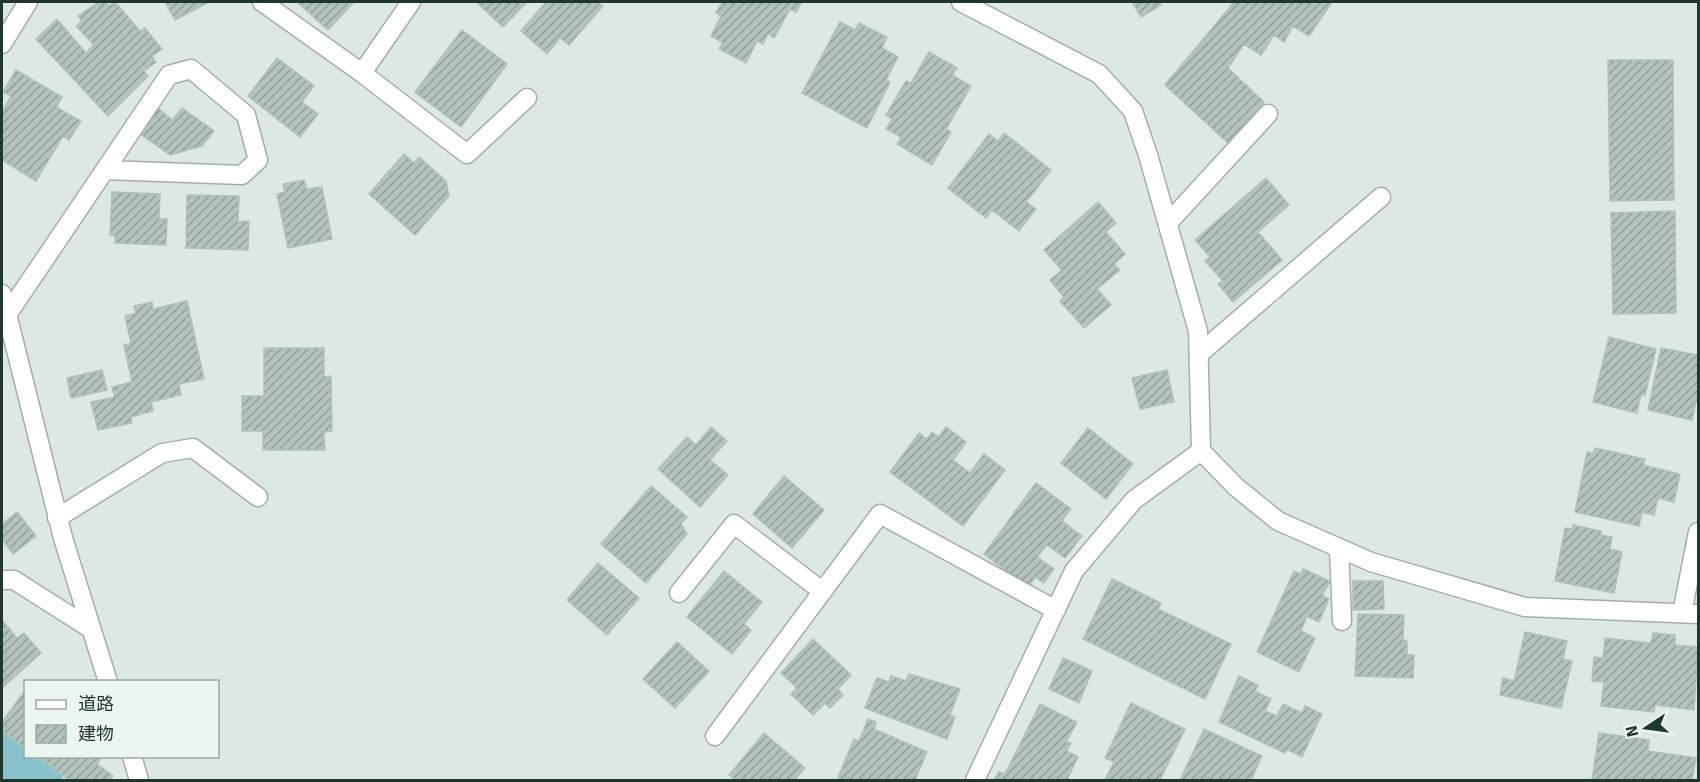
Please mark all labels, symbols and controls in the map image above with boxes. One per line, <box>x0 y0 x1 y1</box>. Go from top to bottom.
legend <box>24 680 219 758</box>
text: 道路 <box>78 693 114 715</box>
north arrow <box>1616 698 1676 758</box>
text: 建物 <box>78 723 114 745</box>
text: N <box>1621 723 1643 739</box>

